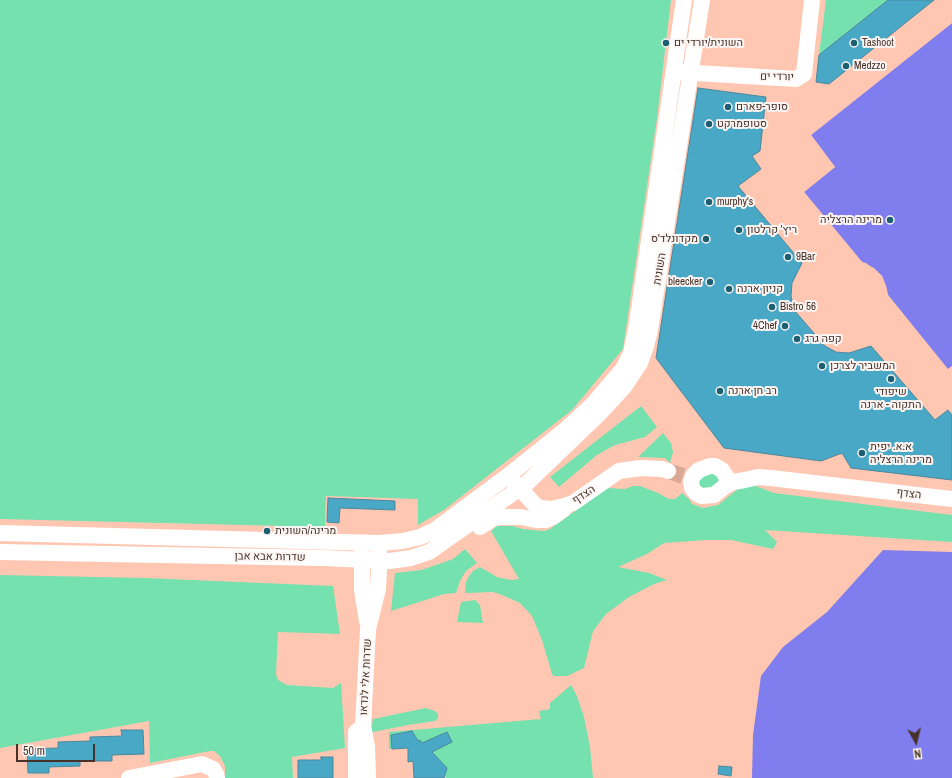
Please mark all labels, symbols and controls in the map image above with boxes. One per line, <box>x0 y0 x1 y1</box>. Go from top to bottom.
place label: השונית/יורדי ים <box>674 36 743 50</box>
place label: Tashoot <box>862 36 894 50</box>
marker: השונית/יורדי ים <box>661 38 671 48</box>
marker: Tashoot <box>849 38 859 48</box>
place label: Medzzo <box>854 59 886 73</box>
marker: Medzzo <box>841 61 851 71</box>
street label: יורדי ים <box>760 70 794 84</box>
place label: סופר-פארם <box>736 100 788 114</box>
marker: סופר-פארם <box>723 102 733 112</box>
place label: סטופמרקט <box>717 117 767 131</box>
marker: סטופמרקט <box>704 119 714 129</box>
place label: murphy's <box>717 195 753 209</box>
marker: murphy's <box>704 197 714 207</box>
place label: מרינה הרצליה <box>820 213 882 227</box>
marker: מרינה הרצליה <box>885 215 895 225</box>
place label: ריץ׳ קרלטון <box>747 223 797 237</box>
marker: ריץ׳ קרלטון <box>734 225 744 235</box>
place label: מקדונלד'ס <box>651 232 698 246</box>
marker: מקדונלד'ס <box>701 234 711 244</box>
place label: 9Bar <box>796 250 815 264</box>
street label: השונית <box>651 252 669 286</box>
marker: 9Bar <box>783 252 793 262</box>
place label: bleecker <box>668 275 702 289</box>
marker: bleecker <box>705 277 715 287</box>
place label: קניון ארנה <box>737 282 783 296</box>
marker: קניון ארנה <box>724 284 734 294</box>
place label: Bistro 56 <box>780 300 816 314</box>
marker: Bistro 56 <box>767 302 777 312</box>
place label: 4Chef <box>753 319 777 333</box>
marker: 4Chef <box>780 321 790 331</box>
place label: קפה גרג <box>805 332 842 346</box>
marker: קפה גרג <box>792 334 802 344</box>
place label: המשביר לצרכן <box>830 359 895 373</box>
marker: המשביר לצרכן <box>817 361 827 371</box>
marker: שיפודי התקוה - ארנה <box>886 374 896 384</box>
place label: רב חן ארנה <box>728 384 777 398</box>
place label: שיפודי התקוה - ארנה <box>861 385 921 411</box>
marker: רב חן ארנה <box>715 386 725 396</box>
place label: א.א. יפית מרינה הרצליה <box>870 440 932 466</box>
marker: א.א. יפית מרינה הרצליה <box>857 448 867 458</box>
street label: הצדף <box>570 483 598 507</box>
street label: הצדף <box>896 486 922 502</box>
place label: מרינה/השונית <box>275 524 336 538</box>
marker: מרינה/השונית <box>262 526 272 536</box>
street label: שדרות אבא אבן <box>234 550 306 564</box>
street label: שדרות אלי לנדאו <box>357 638 375 716</box>
north arrow <box>896 722 936 762</box>
scale bar <box>18 736 97 762</box>
text: 50 m <box>23 743 45 759</box>
text: N <box>913 746 922 761</box>

